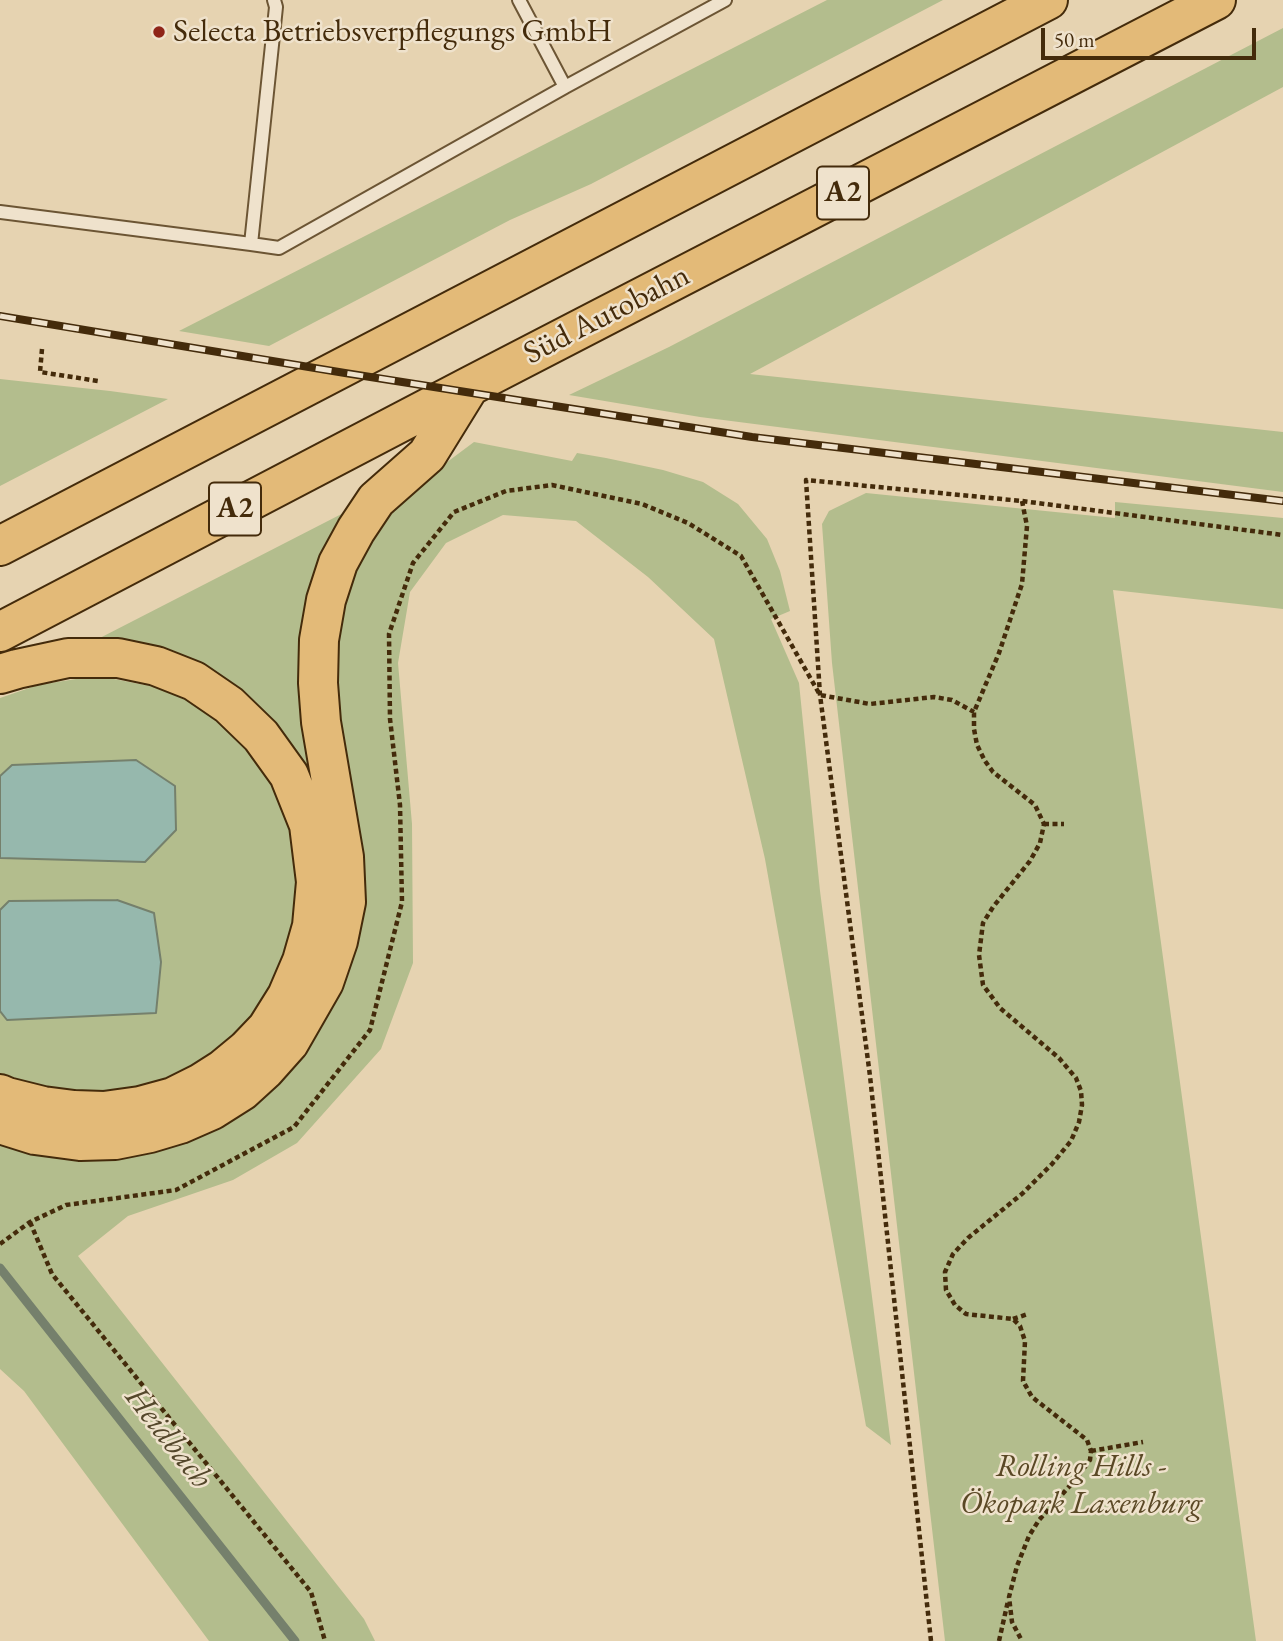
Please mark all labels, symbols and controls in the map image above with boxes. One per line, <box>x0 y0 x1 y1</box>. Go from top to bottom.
place label: Selecta Betriebsverpflegungs GmbH <box>173 13 612 51</box>
scale bar <box>1045 14 1260 58</box>
marker: Selecta Betriebsverpflegungs GmbH <box>151 24 167 40</box>
text: 50 m <box>1054 26 1095 53</box>
road number: A2 <box>817 167 869 220</box>
street label: Süd Autobahn <box>518 257 696 373</box>
road number: A2 <box>209 482 261 536</box>
water label: Heidbach <box>116 1379 220 1497</box>
park label: Rolling Hills - Ökopark Laxenburg <box>960 1448 1202 1523</box>

